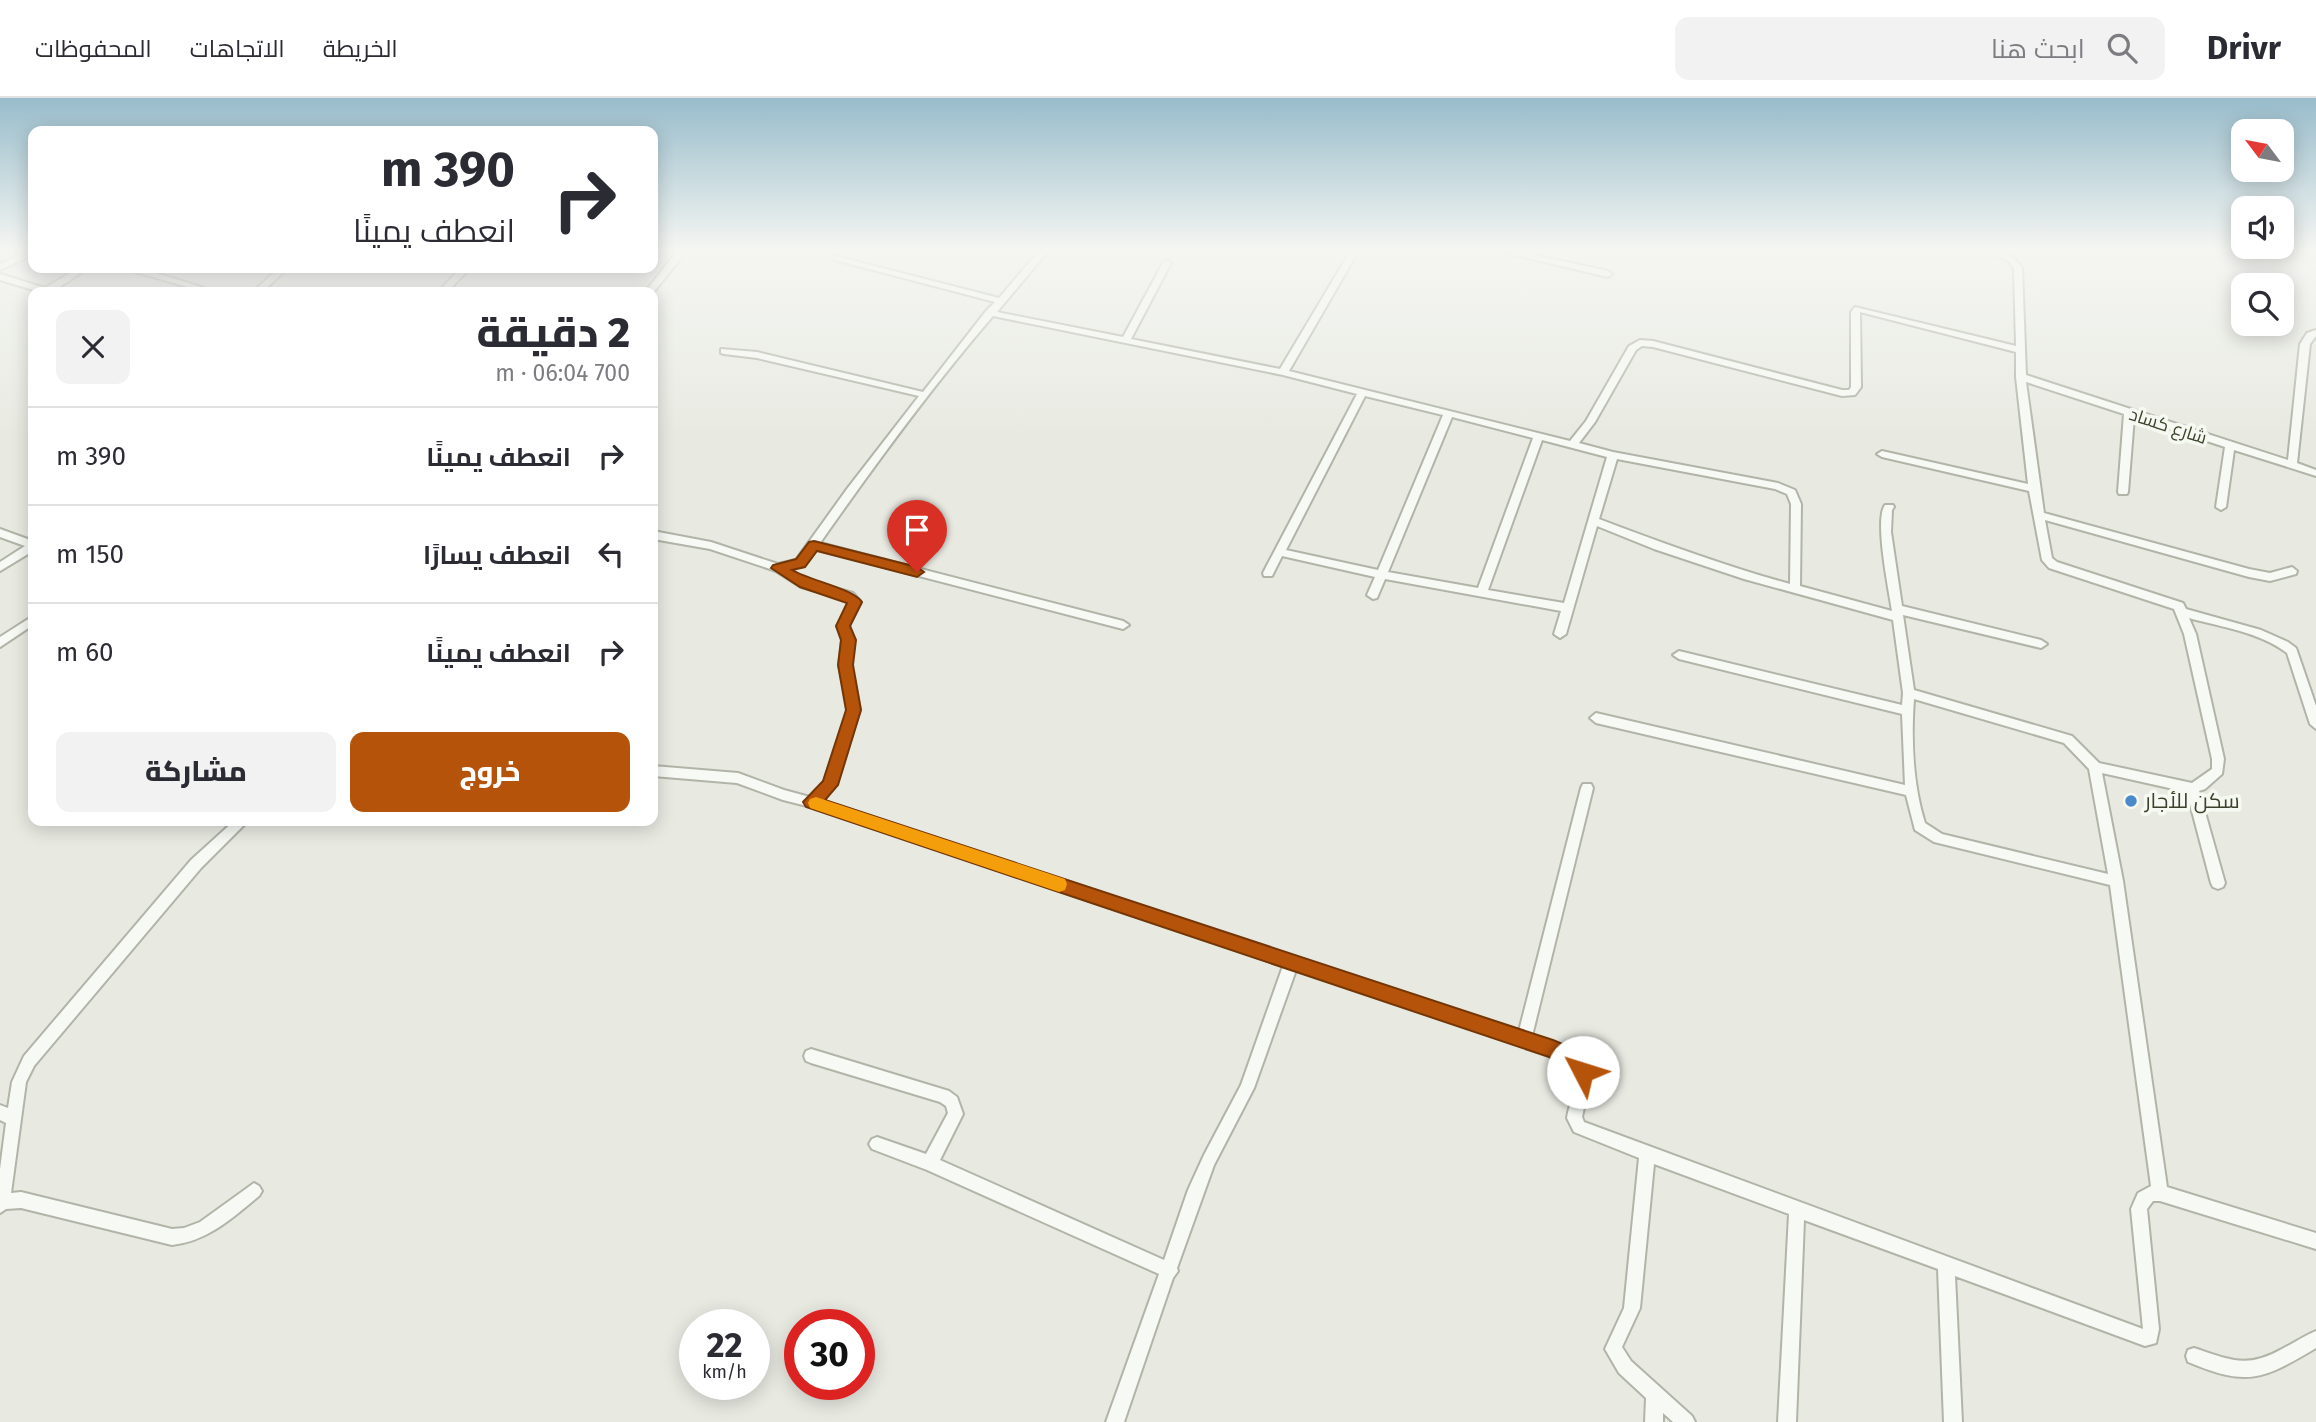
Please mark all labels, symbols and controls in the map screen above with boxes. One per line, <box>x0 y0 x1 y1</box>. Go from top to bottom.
search box <box>1675 17 2165 80</box>
text: Drivr <box>2207 28 2281 68</box>
icon: search <box>2103 29 2141 67</box>
text: ابحث هنا <box>1991 34 2085 65</box>
text: المحفوظات <box>35 35 152 63</box>
text: الاتجاهات <box>190 35 285 63</box>
text: الخريطة <box>323 35 398 63</box>
north arrow <box>2231 119 2294 182</box>
map controls <box>2231 119 2294 336</box>
text: 390 m <box>381 140 515 199</box>
icon: right <box>539 154 630 245</box>
button: sound <box>2231 196 2294 259</box>
text: انعطف يمينًا <box>353 212 515 250</box>
button: search <box>2231 273 2294 336</box>
text: 2 دقيقة <box>476 308 630 358</box>
button: close <box>56 310 130 384</box>
text: 700 m · 06:04 <box>495 359 630 387</box>
street label: شارع كساد <box>2126 403 2210 450</box>
icon: right <box>592 437 630 475</box>
text: 390 m <box>56 441 126 472</box>
text: انعطف يمينًا <box>426 442 571 473</box>
pin <box>887 500 947 572</box>
icon: arrive <box>898 511 936 549</box>
icon: left <box>592 535 630 573</box>
text: 150 m <box>56 539 124 570</box>
text: انعطف يسارًا <box>423 540 571 571</box>
icon: right <box>592 633 630 671</box>
text: 60 m <box>56 637 114 668</box>
text: انعطف يمينًا <box>426 638 571 669</box>
button: مشاركة <box>56 732 336 812</box>
button: خروج <box>350 732 630 812</box>
place label: سكن للأجار <box>2144 788 2240 814</box>
marker: سكن للأجار <box>2123 793 2139 809</box>
position arrow <box>1546 1035 1620 1109</box>
speed limit sign: 30 <box>784 1309 875 1400</box>
text: 22 <box>706 1324 743 1366</box>
text: km/h <box>702 1361 747 1383</box>

